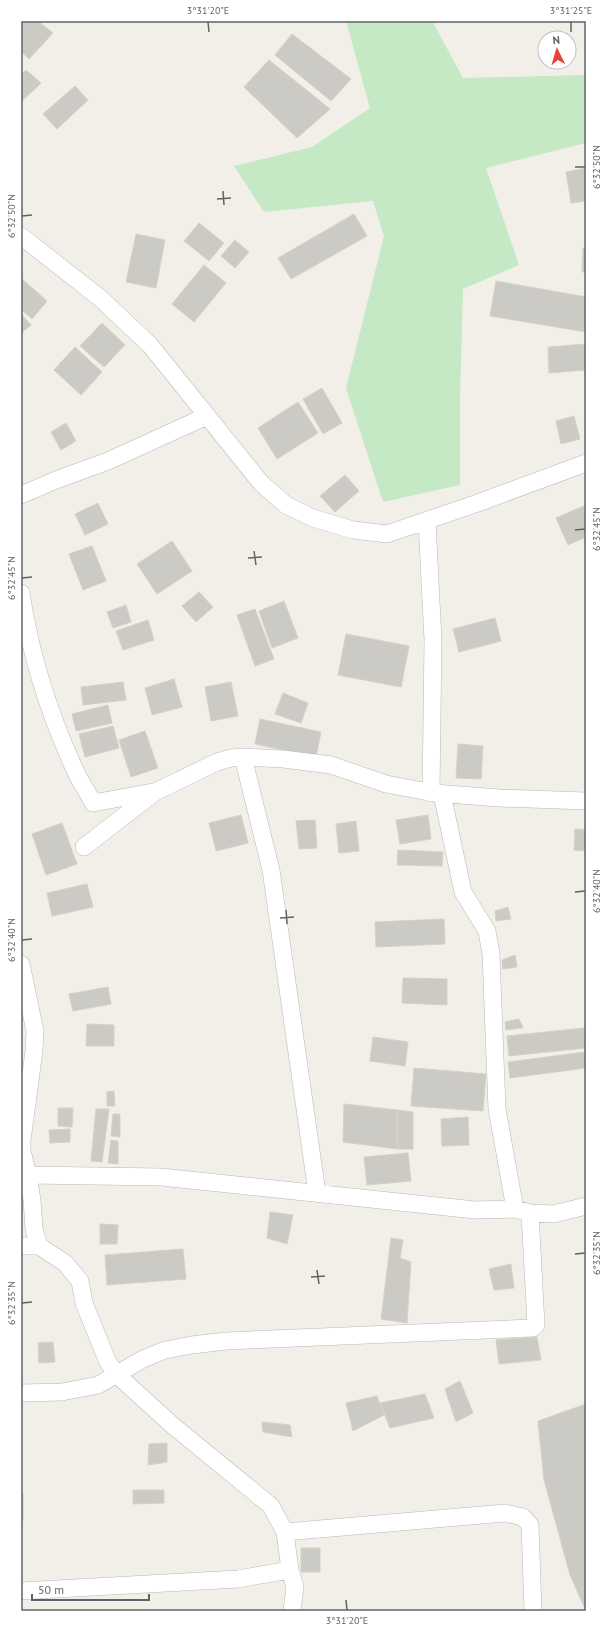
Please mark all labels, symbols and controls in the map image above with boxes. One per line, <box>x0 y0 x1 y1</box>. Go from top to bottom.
text: 3°31'20"E <box>187 4 229 17</box>
text: 3°31'25"E <box>550 4 592 17</box>
north arrow <box>537 30 577 70</box>
text: N <box>552 33 560 47</box>
text: 6°32'50"N <box>590 145 603 189</box>
text: 6°32'50"N <box>5 194 18 238</box>
text: 6°32'45"N <box>590 507 603 551</box>
text: 6°32'45"N <box>5 556 18 600</box>
text: 6°32'40"N <box>590 869 603 913</box>
text: 6°32'40"N <box>5 918 18 962</box>
text: 6°32'35"N <box>590 1231 603 1275</box>
text: 6°32'35"N <box>5 1281 18 1325</box>
scale bar <box>32 1576 149 1602</box>
text: 50 m <box>38 1582 64 1597</box>
text: 3°31'20"E <box>326 1614 368 1627</box>

